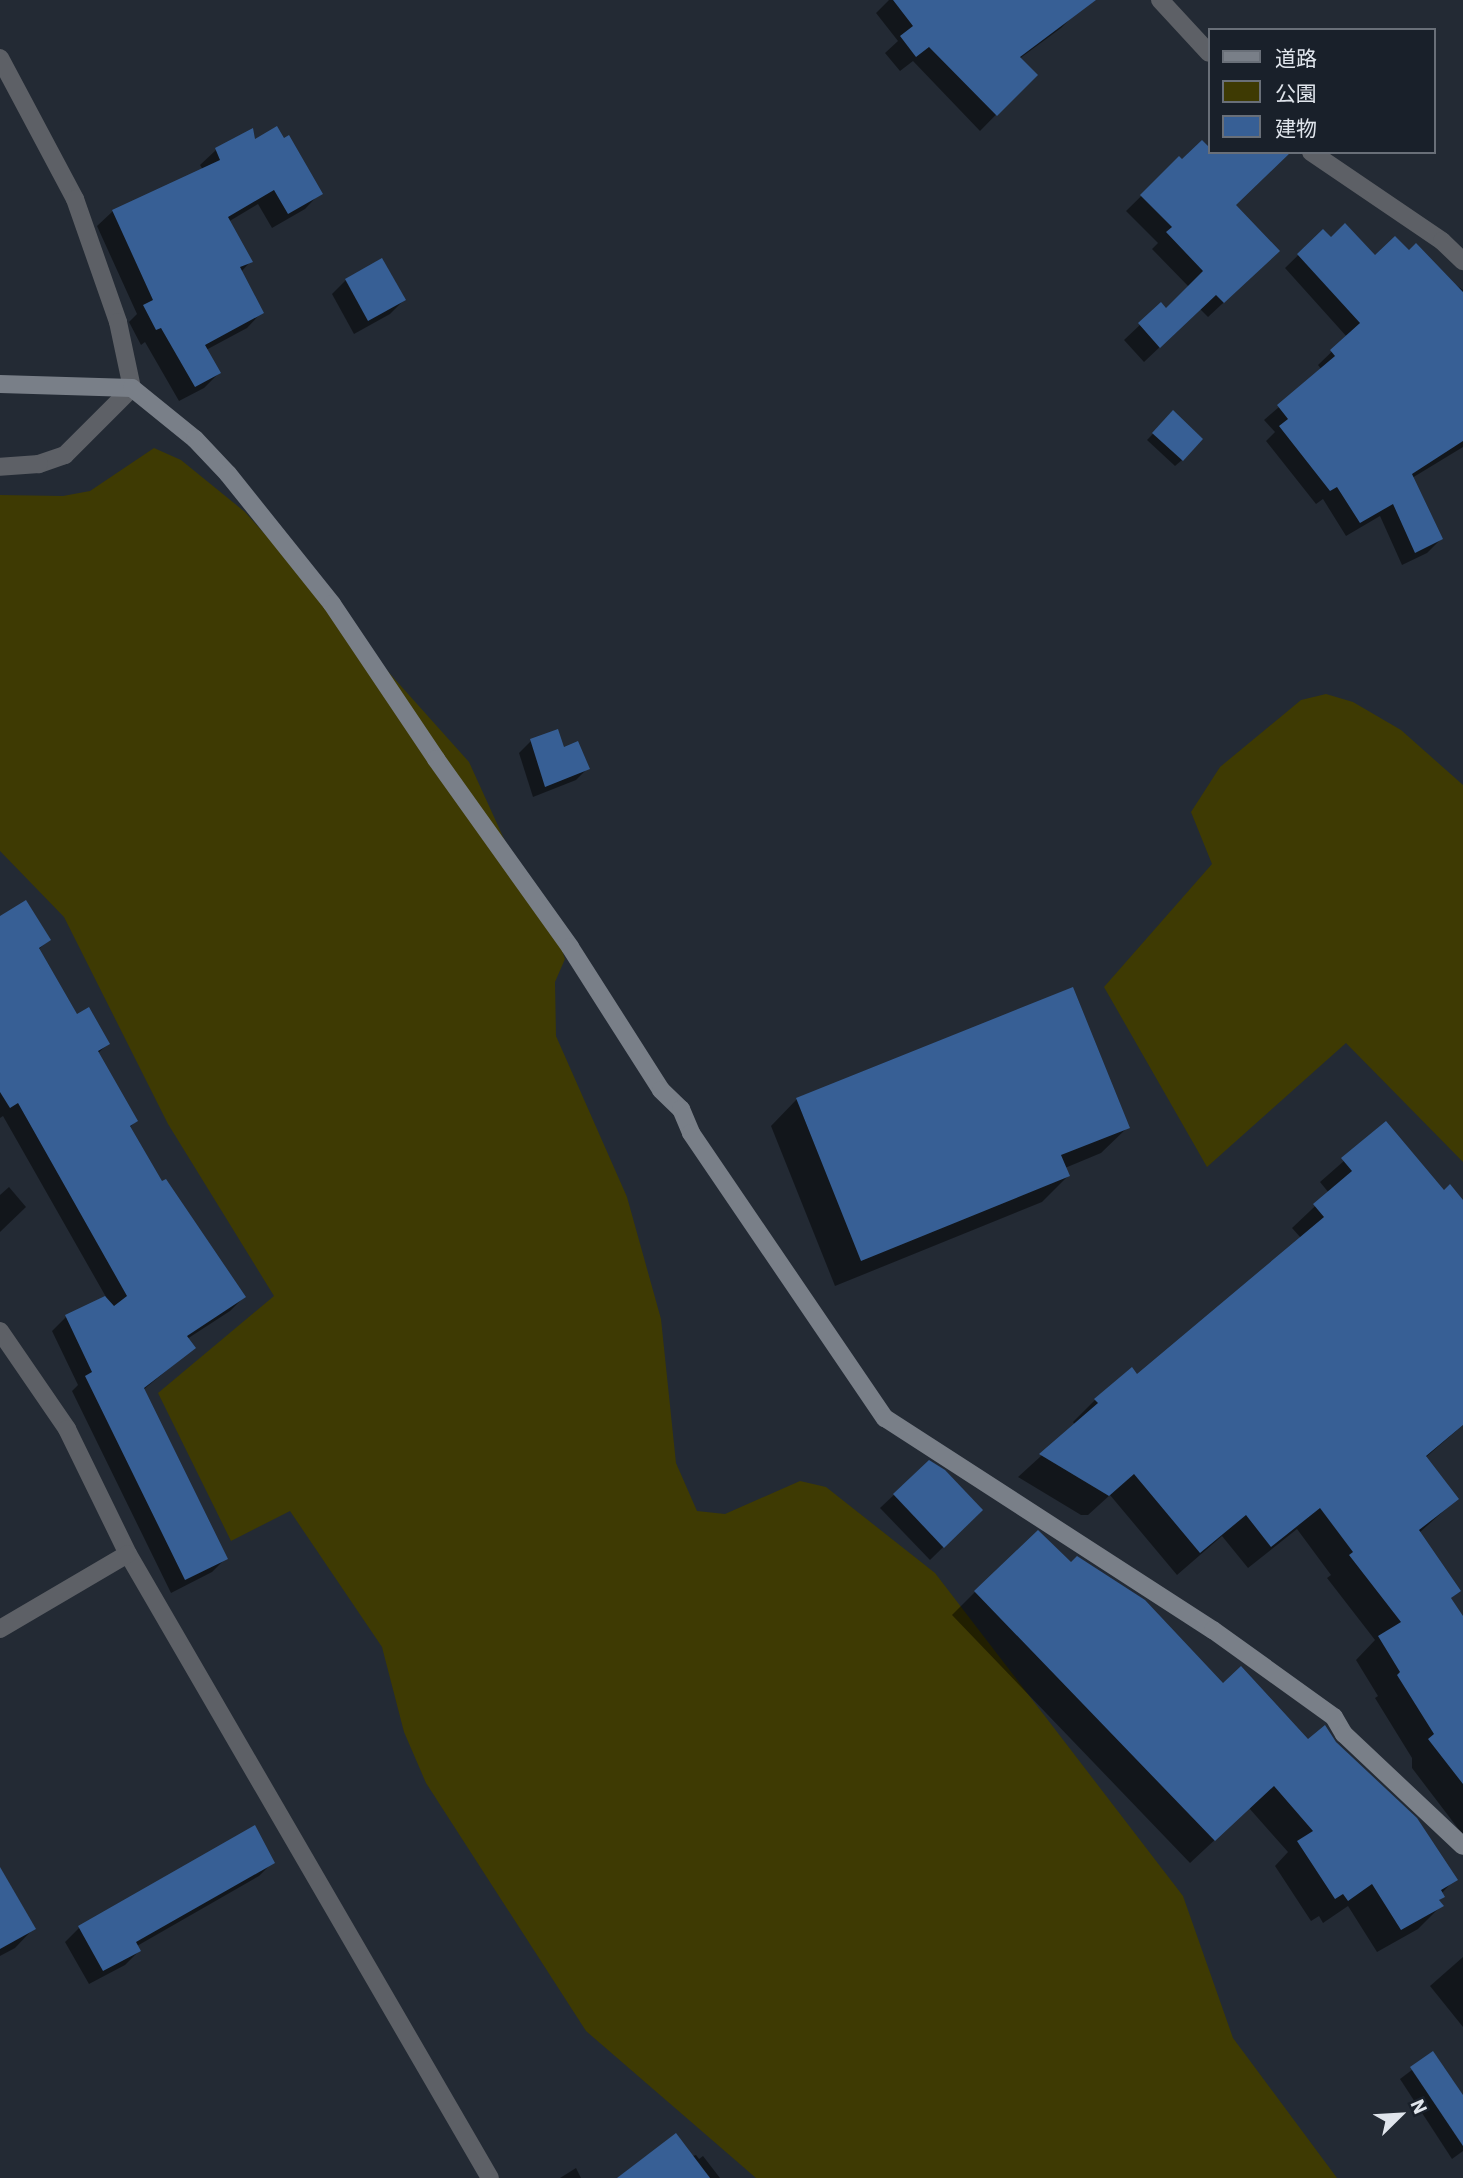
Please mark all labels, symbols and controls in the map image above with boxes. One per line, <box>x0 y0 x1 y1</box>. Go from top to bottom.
legend <box>1208 28 1435 154</box>
text: 道路 <box>1275 44 1317 72</box>
text: 公園 <box>1275 79 1317 107</box>
text: 建物 <box>1275 114 1317 142</box>
north arrow <box>1365 2080 1435 2150</box>
text: N <box>1405 2095 1433 2118</box>

